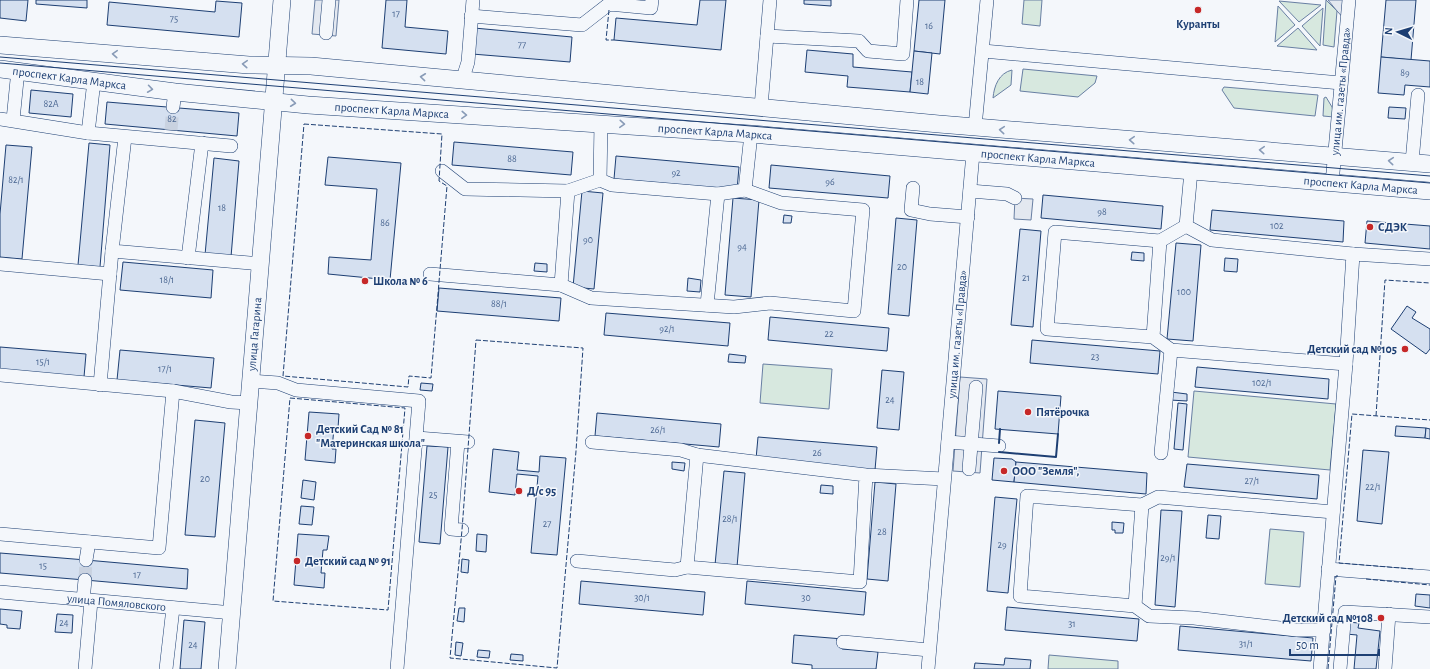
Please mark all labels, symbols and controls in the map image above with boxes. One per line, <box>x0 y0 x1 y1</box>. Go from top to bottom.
marker: Куранты <box>1193 5 1203 15</box>
house number: 17 <box>392 9 400 19</box>
north arrow <box>1378 12 1418 52</box>
house number: 75 <box>170 14 178 24</box>
place label: Куранты <box>1176 18 1220 31</box>
house number: 16 <box>925 21 933 31</box>
street label: улица им. газеты «Правда» <box>1328 27 1352 157</box>
text: N <box>1383 27 1394 35</box>
house number: 77 <box>518 40 526 50</box>
one-way arrow <box>112 50 118 59</box>
one-way arrow <box>241 60 248 69</box>
street label: проспект Карла Маркса <box>12 65 128 92</box>
house number: 89 <box>1400 68 1410 78</box>
one-way arrow <box>420 73 426 82</box>
house number: 18 <box>916 77 924 87</box>
one-way arrow <box>147 84 153 93</box>
house number: 82А <box>43 99 59 109</box>
one-way arrow <box>290 99 296 108</box>
street label: проспект Карла Маркса <box>334 101 450 120</box>
one-way arrow <box>461 110 467 119</box>
house number: 82 <box>167 114 177 124</box>
one-way arrow <box>619 120 625 129</box>
street label: проспект Карла Маркса <box>657 122 773 142</box>
one-way arrow <box>999 125 1005 134</box>
one-way arrow <box>1129 135 1135 144</box>
one-way arrow <box>1259 145 1265 154</box>
street label: проспект Карла Маркса <box>980 147 1096 169</box>
house number: 88 <box>507 154 517 164</box>
one-way arrow <box>1388 156 1394 165</box>
house number: 92 <box>671 168 681 178</box>
street label: проспект Карла Маркса <box>1303 174 1419 196</box>
house number: 82/1 <box>8 175 24 185</box>
house number: 96 <box>825 177 835 187</box>
house number: 18 <box>218 203 226 213</box>
house number: 98 <box>1097 207 1107 217</box>
house number: 86 <box>380 218 390 228</box>
house number: 102 <box>1270 221 1284 231</box>
place label: СДЭК <box>1378 221 1408 233</box>
marker: СДЭК <box>1365 222 1375 232</box>
house number: 90 <box>583 235 593 245</box>
house number: 94 <box>737 242 747 252</box>
house number: 20 <box>897 262 907 272</box>
street label: улица им. газеты «Правда» <box>946 269 969 400</box>
house number: 21 <box>1022 273 1030 283</box>
house number: 18/1 <box>160 275 174 285</box>
place label: Школа № 6 <box>373 275 428 287</box>
marker: Школа № 6 <box>360 276 370 286</box>
house number: 100 <box>1177 287 1191 297</box>
street label: улица Гагарина <box>245 296 264 373</box>
house number: 88/1 <box>491 299 507 309</box>
house number: 92/1 <box>659 324 675 334</box>
house number: 22 <box>824 329 834 339</box>
place label: Детский сад №105 <box>1307 343 1397 355</box>
marker: Детский сад №105 <box>1400 344 1410 354</box>
house number: 23 <box>1091 352 1099 362</box>
house number: 15/1 <box>36 357 50 367</box>
house number: 17/1 <box>158 364 172 374</box>
house number: 102/1 <box>1252 378 1272 388</box>
house number: 24 <box>885 395 895 405</box>
place label: Пятёрочка <box>1036 406 1090 418</box>
marker: Пятёрочка <box>1023 407 1033 417</box>
place label: Детский Сад № 81 "Материнская школа" <box>316 423 425 449</box>
house number: 26/1 <box>650 425 666 435</box>
marker: Детский Сад № 81 "Материнская школа" <box>303 431 313 441</box>
house number: 26 <box>812 448 822 458</box>
place label: ООО "Земля", <box>1012 465 1080 477</box>
marker: ООО "Земля", <box>999 466 1009 476</box>
house number: 20 <box>200 474 210 484</box>
house number: 27/1 <box>1244 476 1260 486</box>
house number: 22/1 <box>1365 482 1381 492</box>
place label: Д/с 95 <box>527 485 556 497</box>
marker: Д/с 95 <box>514 486 524 496</box>
house number: 25 <box>429 490 437 500</box>
house number: 28/1 <box>722 514 738 524</box>
house number: 27 <box>543 519 551 529</box>
house number: 28 <box>877 527 887 537</box>
house number: 29 <box>997 540 1007 550</box>
house number: 29/1 <box>1160 553 1176 563</box>
place label: Детский сад № 91 <box>305 555 391 567</box>
marker: Детский сад № 91 <box>292 556 302 566</box>
house number: 15 <box>39 561 47 571</box>
house number: 17 <box>133 570 141 580</box>
street label: улица Помяловского <box>65 592 167 613</box>
house number: 30/1 <box>634 593 650 603</box>
house number: 30 <box>801 593 811 603</box>
place label: Детский сад №108 <box>1283 612 1373 624</box>
marker: Детский сад №108 <box>1376 613 1386 623</box>
house number: 24 <box>59 618 69 628</box>
house number: 31 <box>1068 619 1076 629</box>
scale bar <box>1290 631 1379 657</box>
house number: 31/1 <box>1239 639 1253 649</box>
text: 50 m <box>1296 639 1319 651</box>
house number: 24 <box>188 640 198 650</box>

